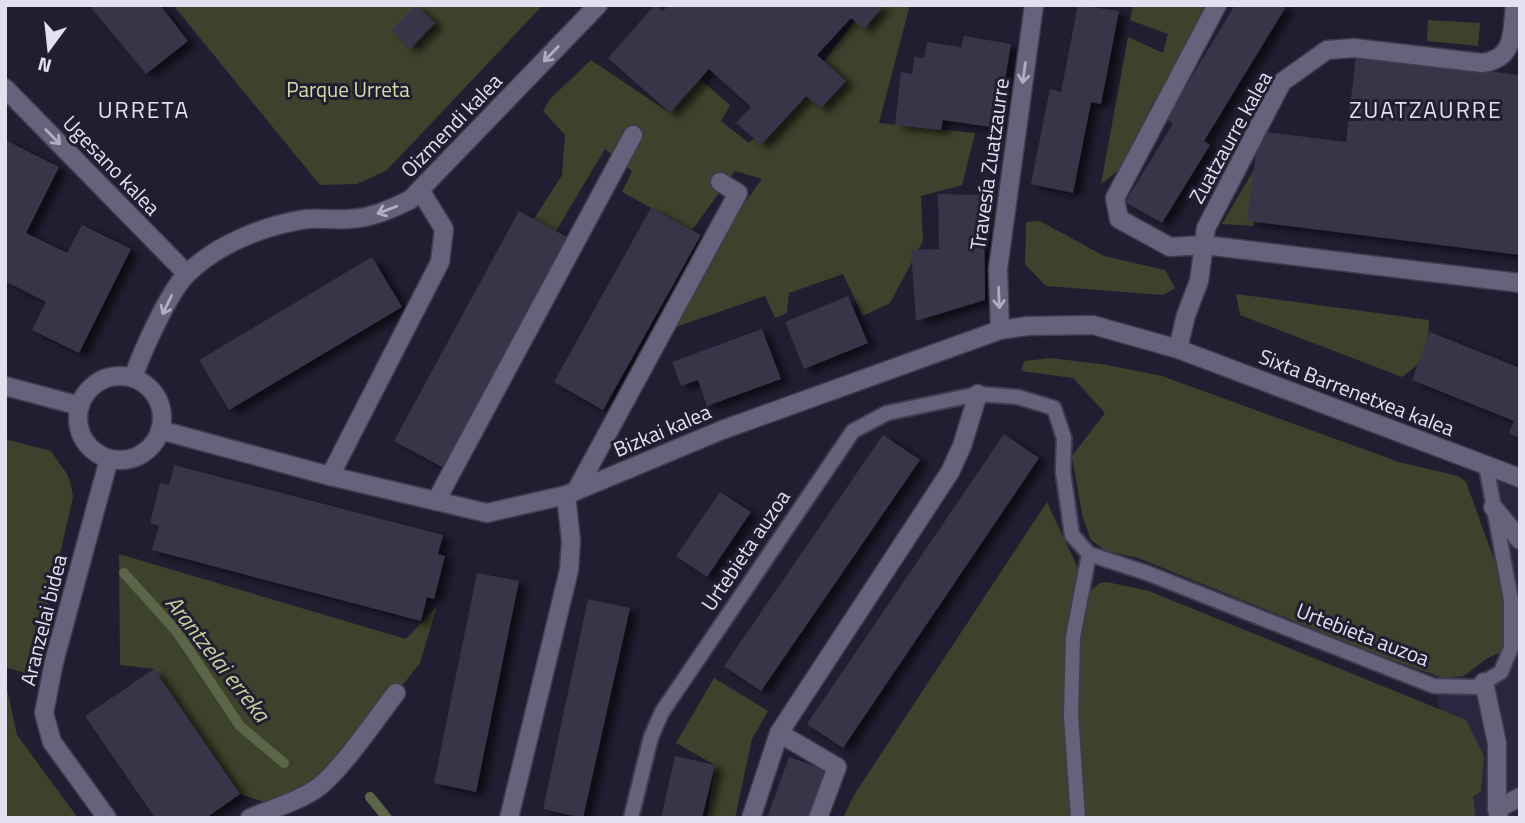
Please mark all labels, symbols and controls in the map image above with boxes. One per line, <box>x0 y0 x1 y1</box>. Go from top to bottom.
north arrow <box>14 14 84 84</box>
one-way arrow <box>542 46 559 63</box>
text: N <box>34 50 55 82</box>
one-way arrow <box>1018 61 1031 84</box>
street label: Zuatzaurre kalea <box>1180 64 1280 209</box>
street label: Oizmendi kalea <box>393 65 509 184</box>
park label: Parque Urreta <box>286 73 410 105</box>
street label: Travesía Zuatzaurre <box>961 76 1017 252</box>
district label: URRETA <box>98 92 190 127</box>
district label: ZUATZAURRE <box>1349 92 1503 127</box>
street label: Ugesano kalea <box>56 108 168 223</box>
one-way arrow <box>44 128 61 145</box>
one-way arrow <box>377 204 399 217</box>
one-way arrow <box>992 287 1005 310</box>
one-way arrow <box>160 294 174 315</box>
street label: Sixta Barrenetxea kalea <box>1255 340 1460 444</box>
street label: Bizkai kalea <box>608 395 716 465</box>
street label: Urtebieta auzoa <box>693 483 798 617</box>
street label: Aranzelai bidea <box>11 551 75 689</box>
water label: Arantzelai erreka <box>157 587 280 730</box>
street label: Urtebieta auzoa <box>1292 594 1435 674</box>

